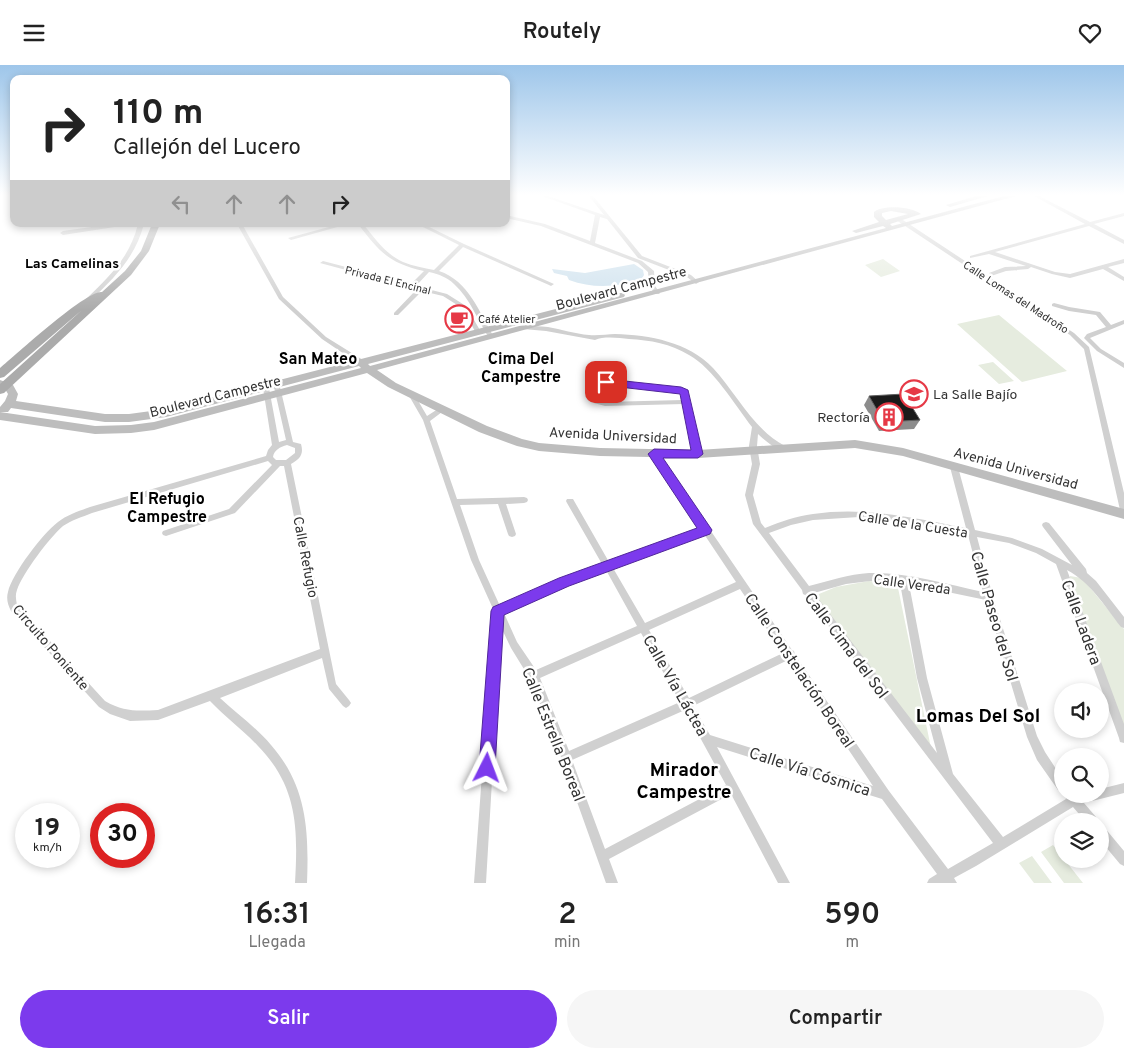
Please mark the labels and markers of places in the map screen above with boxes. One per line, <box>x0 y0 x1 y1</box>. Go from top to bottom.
cafe icon: Café Atelier <box>444 304 474 334</box>
place label: Café Atelier <box>478 313 536 327</box>
pin <box>585 361 627 403</box>
school or university icon: La Salle Bajío <box>899 379 929 409</box>
place label: La Salle Bajío <box>933 387 1018 404</box>
building icon: Rectoría <box>874 402 904 432</box>
place label: Rectoría <box>817 410 870 427</box>

